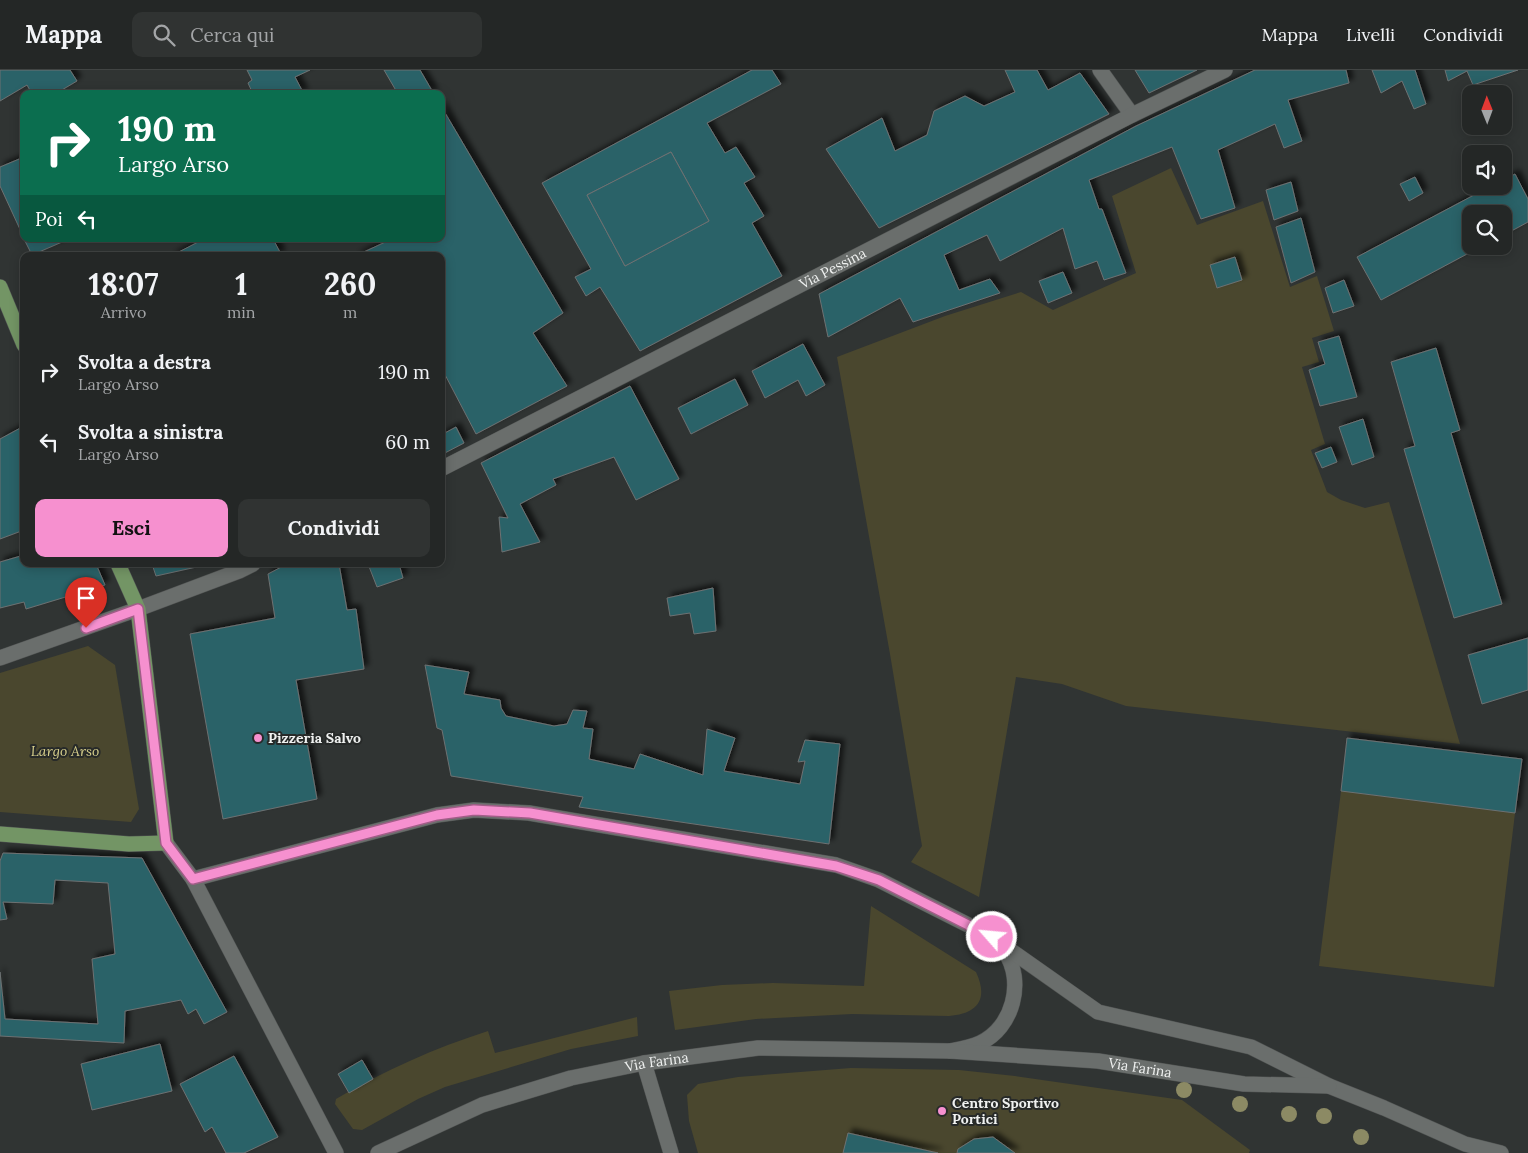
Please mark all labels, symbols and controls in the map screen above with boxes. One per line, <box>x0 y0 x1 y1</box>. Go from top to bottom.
search box <box>132 12 482 57</box>
text: Mappa <box>25 19 102 50</box>
icon: search <box>150 21 178 49</box>
text: Cerca qui <box>190 23 274 47</box>
text: Mappa <box>1261 23 1318 46</box>
text: Livelli <box>1346 23 1395 46</box>
text: Condividi <box>1423 23 1503 46</box>
north arrow <box>1462 85 1512 135</box>
map controls <box>1462 85 1512 255</box>
text: 190 m <box>118 106 216 151</box>
icon: right <box>35 110 100 175</box>
button: sound <box>1462 145 1512 195</box>
text: Largo Arso <box>118 150 229 178</box>
icon: left <box>73 205 101 233</box>
button: search <box>1462 205 1512 255</box>
text: Poi <box>35 207 63 231</box>
street label: Via Pessina <box>795 244 869 293</box>
text: 18:07 <box>89 265 159 303</box>
text: 1 <box>235 265 247 303</box>
text: 260 <box>324 265 376 303</box>
text: Arrivo <box>101 302 146 322</box>
text: min <box>227 302 256 322</box>
text: m <box>343 302 357 322</box>
text: Svolta a destra <box>78 350 211 374</box>
icon: right <box>35 358 63 386</box>
text: 190 m <box>378 360 430 384</box>
text: Largo Arso <box>78 374 159 394</box>
text: Svolta a sinistra <box>78 420 223 444</box>
icon: left <box>35 428 63 456</box>
text: 60 m <box>385 430 430 454</box>
text: Largo Arso <box>78 444 159 464</box>
button: Esci <box>35 499 228 557</box>
button: Condividi <box>238 499 430 557</box>
pin <box>65 577 107 628</box>
icon: arrive <box>72 584 100 612</box>
place label: Pizzeria Salvo <box>268 729 361 747</box>
marker: Pizzeria Salvo <box>252 732 264 744</box>
park label: Largo Arso <box>31 742 99 760</box>
position arrow <box>965 910 1017 962</box>
street label: Via Farina <box>623 1048 690 1076</box>
street label: Via Farina <box>1106 1054 1173 1081</box>
place label: Centro Sportivo Portici <box>952 1094 1059 1128</box>
marker: Centro Sportivo Portici <box>936 1105 948 1117</box>

